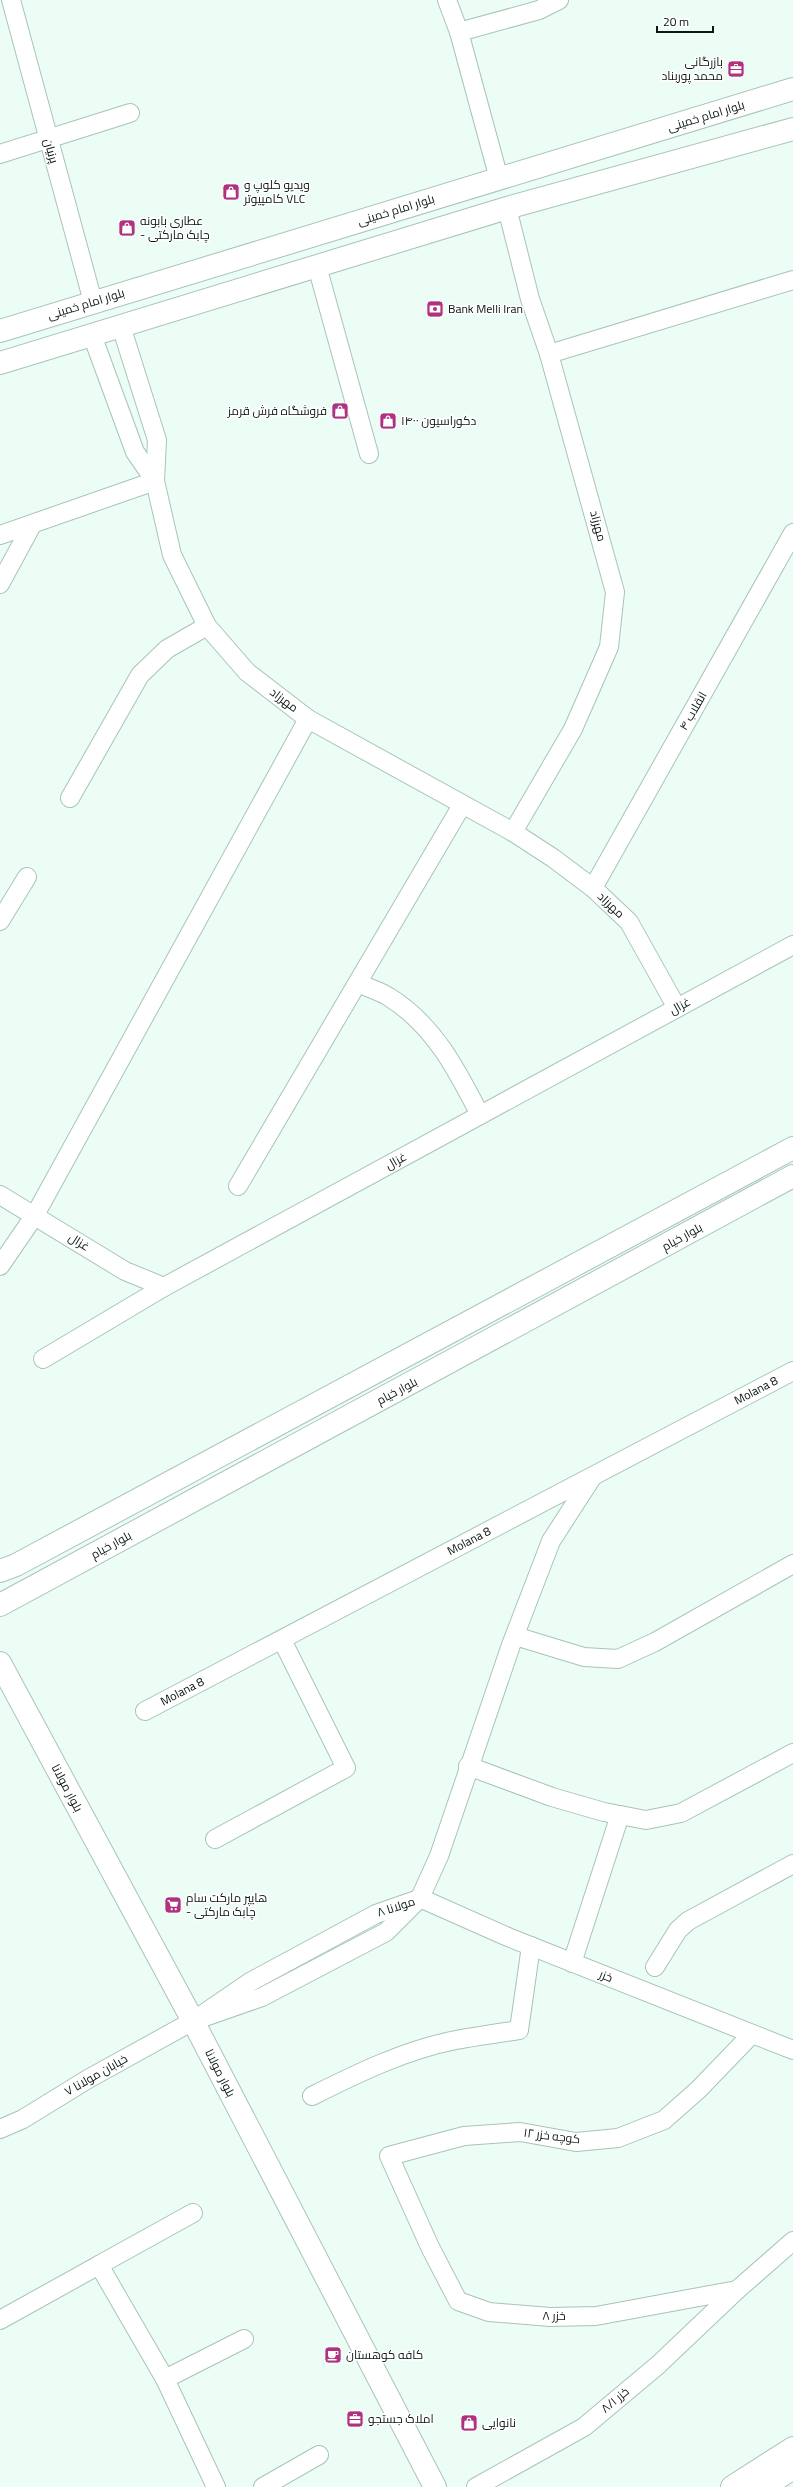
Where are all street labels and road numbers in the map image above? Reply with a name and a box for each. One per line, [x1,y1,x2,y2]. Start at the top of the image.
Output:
street label: بلوار امام خمینی [664,93,747,138]
street label: پرنیان [37,136,66,167]
street label: بلوار امام خمینی [354,187,437,232]
street label: بلوار امام خمینی [44,281,127,326]
street label: مهرزاد [583,508,614,544]
street label: مهرزاد [265,681,304,718]
street label: انقلاب ۴ [672,687,713,735]
street label: مهرزاد [592,886,631,924]
street label: غزال [665,990,695,1021]
street label: غزال [381,1145,411,1176]
street label: بلوار خیام [657,1216,707,1257]
street label: غزال [64,1226,95,1257]
street label: Molana 8 [730,1369,782,1411]
street label: بلوار خیام [372,1370,422,1411]
street label: Molana 8 [443,1519,495,1562]
street label: بلوار خیام [86,1524,136,1565]
street label: Molana 8 [156,1670,208,1712]
street label: بلوار مولانا [45,1759,90,1816]
street label: مولانا ۸ [374,1890,418,1924]
street label: خزر [595,1962,617,1989]
street label: بلوار مولانا [198,2044,242,2101]
street label: خیابان مولانا ۷ [60,2047,132,2102]
street label: کوچه خزر ۱۲ [522,2121,582,2150]
street label: خزر ۸ [542,2304,566,2327]
street label: خزر ۸/۱ [595,2380,634,2419]

